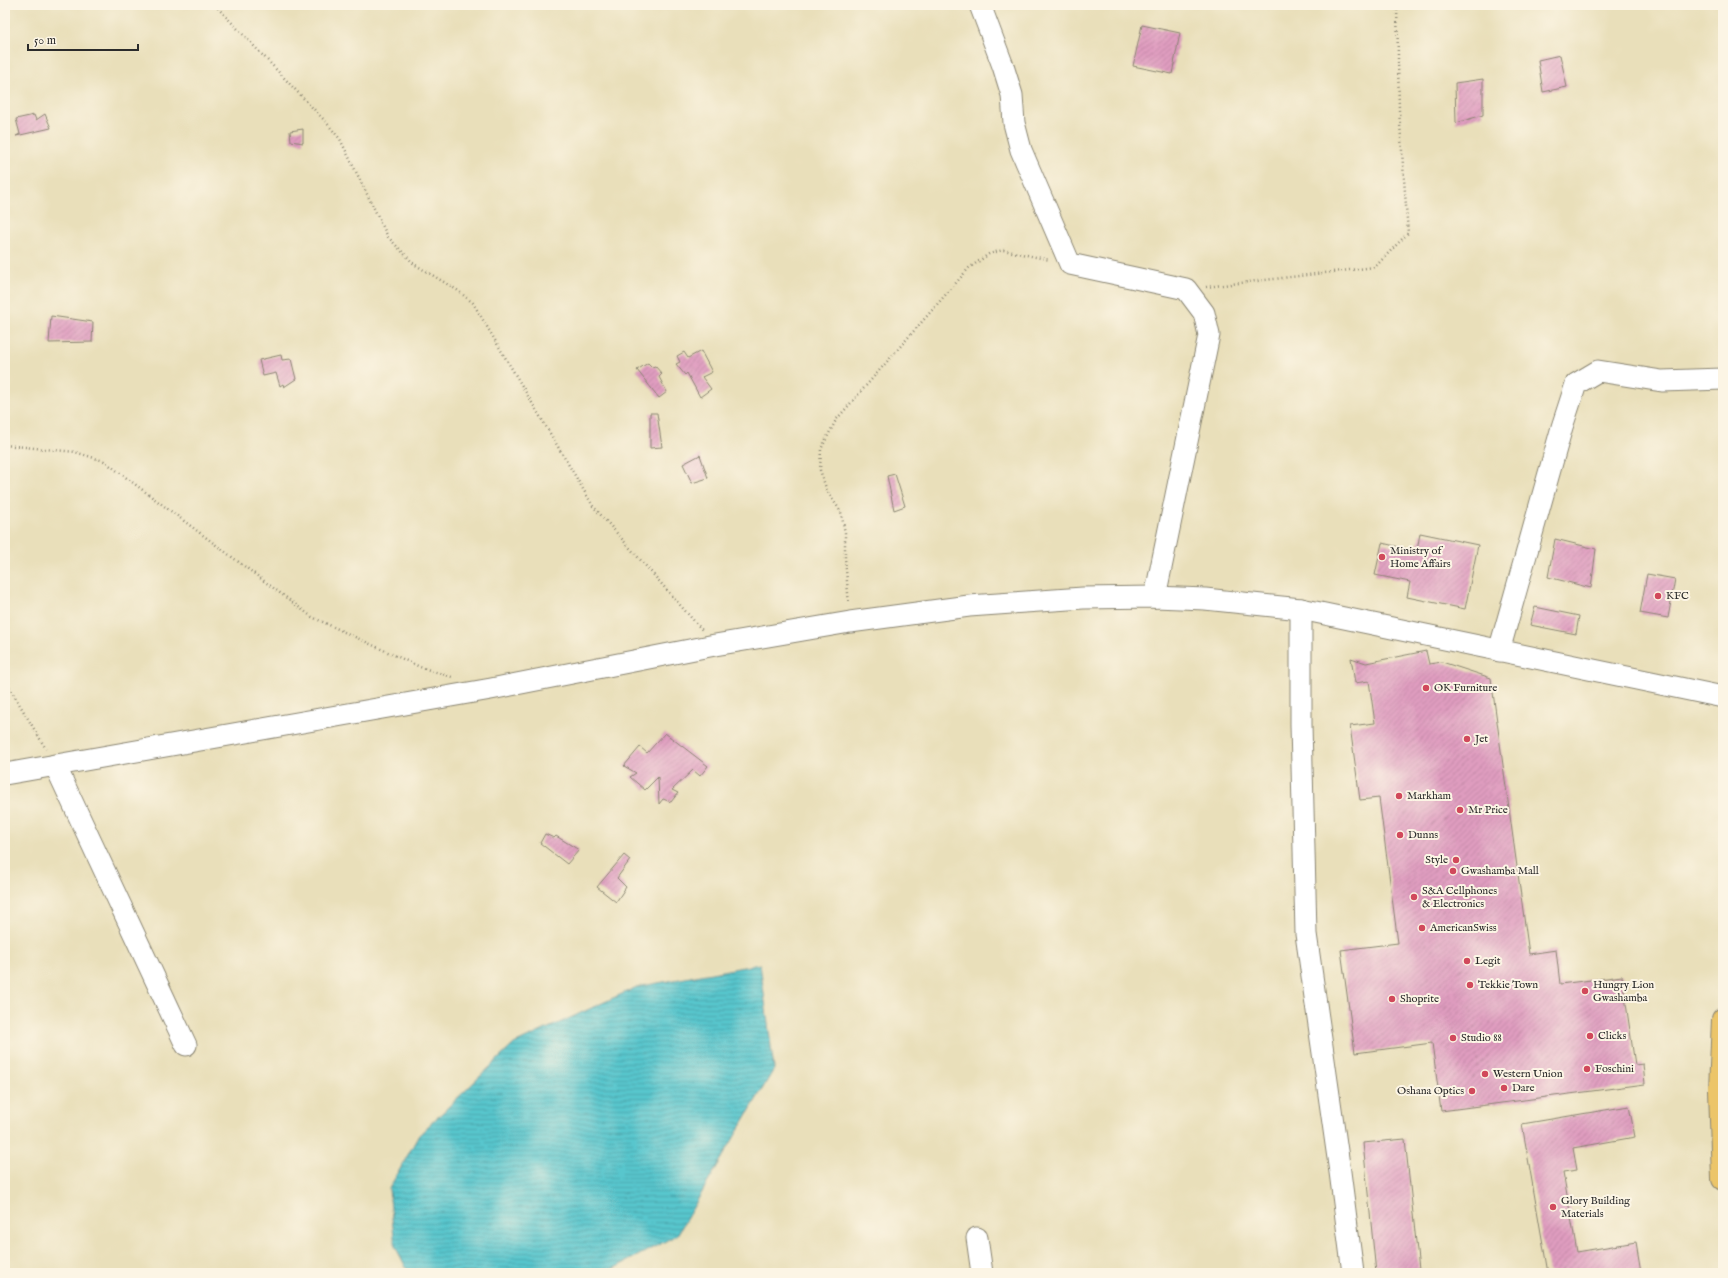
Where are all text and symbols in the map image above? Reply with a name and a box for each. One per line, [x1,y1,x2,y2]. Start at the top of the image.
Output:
scale bar [28,26,138,52]
text: 50 m [34,33,56,48]
place label: Ministry of Home Affairs [1390,544,1451,571]
marker: Ministry of Home Affairs [1377,552,1387,562]
place label: KFC [1666,589,1689,603]
marker: KFC [1653,591,1663,601]
place label: OK Furniture [1434,681,1497,695]
marker: OK Furniture [1421,683,1431,693]
place label: Jet [1473,732,1488,746]
marker: Jet [1462,734,1472,744]
place label: Markham [1407,789,1452,803]
marker: Markham [1394,791,1404,801]
place label: Mr Price [1468,803,1508,817]
marker: Mr Price [1455,805,1465,815]
place label: Dunns [1408,828,1438,842]
marker: Dunns [1395,830,1405,840]
place label: Style [1425,853,1448,867]
marker: Style [1451,855,1461,865]
place label: Gwashamba Mall [1461,864,1539,878]
marker: Gwashamba Mall [1448,866,1458,876]
place label: S&A Cellphones & Electronics [1422,884,1497,911]
marker: S&A Cellphones & Electronics [1409,892,1419,902]
place label: AmericanSwiss [1429,921,1497,935]
marker: AmericanSwiss [1417,923,1427,933]
place label: Legit [1475,954,1501,968]
marker: Legit [1462,956,1472,966]
place label: Tekkie Town [1478,978,1538,992]
place label: Hungry Lion Gwashamba [1593,978,1654,1005]
marker: Tekkie Town [1465,980,1475,990]
marker: Hungry Lion Gwashamba [1580,986,1590,996]
place label: Shoprite [1400,992,1439,1006]
marker: Shoprite [1387,994,1397,1004]
place label: Clicks [1598,1029,1626,1043]
place label: Studio 88 [1461,1031,1502,1045]
marker: Clicks [1585,1031,1595,1041]
marker: Studio 88 [1448,1033,1458,1043]
place label: Foschini [1595,1062,1634,1076]
marker: Foschini [1582,1064,1592,1074]
place label: Western Union [1493,1067,1563,1081]
marker: Western Union [1480,1069,1490,1079]
place label: Dare [1512,1081,1535,1095]
marker: Dare [1499,1083,1509,1093]
place label: Oshana Optics [1397,1084,1464,1098]
marker: Oshana Optics [1467,1086,1477,1096]
place label: Glory Building Materials [1561,1194,1631,1221]
marker: Glory Building Materials [1548,1202,1558,1212]

